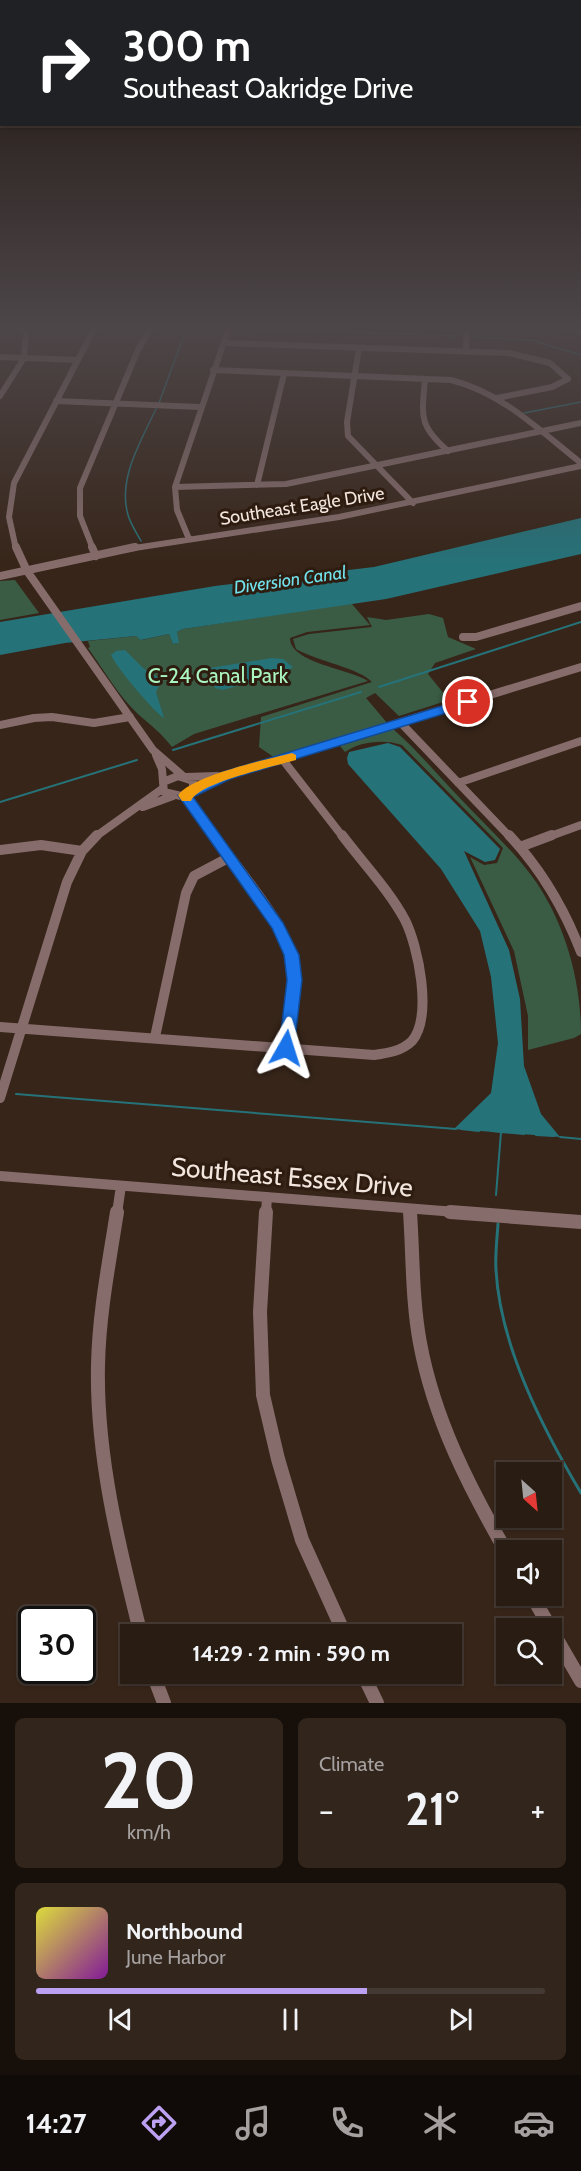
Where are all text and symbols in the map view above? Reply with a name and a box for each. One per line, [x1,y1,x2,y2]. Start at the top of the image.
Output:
text: 300 m [123,20,251,72]
icon: right [24,24,102,102]
text: Southeast Oakridge Drive [123,72,413,105]
street label: Southeast Eagle Drive [218,482,386,530]
water label: Diversion Canal [232,561,348,599]
park label: C-24 Canal Park [148,663,289,688]
pin [442,676,493,727]
icon: arrive [451,685,484,718]
position arrow [254,1016,318,1080]
street label: Southeast Essex Drive [170,1150,414,1204]
north arrow [496,1462,562,1528]
map controls [496,1462,562,1684]
button: sound [496,1540,562,1606]
speed limit sign: 30 [18,1606,96,1684]
button: search [496,1618,562,1684]
text: 14:29 · 2 min · 590 m [192,1640,390,1667]
text: 20 [101,1733,197,1828]
text: Climate [319,1752,384,1776]
text: 21° [405,1782,459,1836]
text: − [319,1790,334,1830]
text: + [530,1790,545,1830]
text: km/h [127,1820,171,1844]
text: Northbound [126,1918,243,1945]
text: June Harbor [126,1945,226,1969]
icon: previous [104,2003,137,2036]
icon: pause [274,2003,307,2036]
icon: next [444,2003,477,2036]
icon: directions [138,2102,180,2144]
icon: music [232,2102,274,2144]
icon: phone [326,2102,368,2144]
icon: climate [419,2102,461,2144]
icon: car [513,2102,555,2144]
text: 14:27 [26,2107,87,2140]

